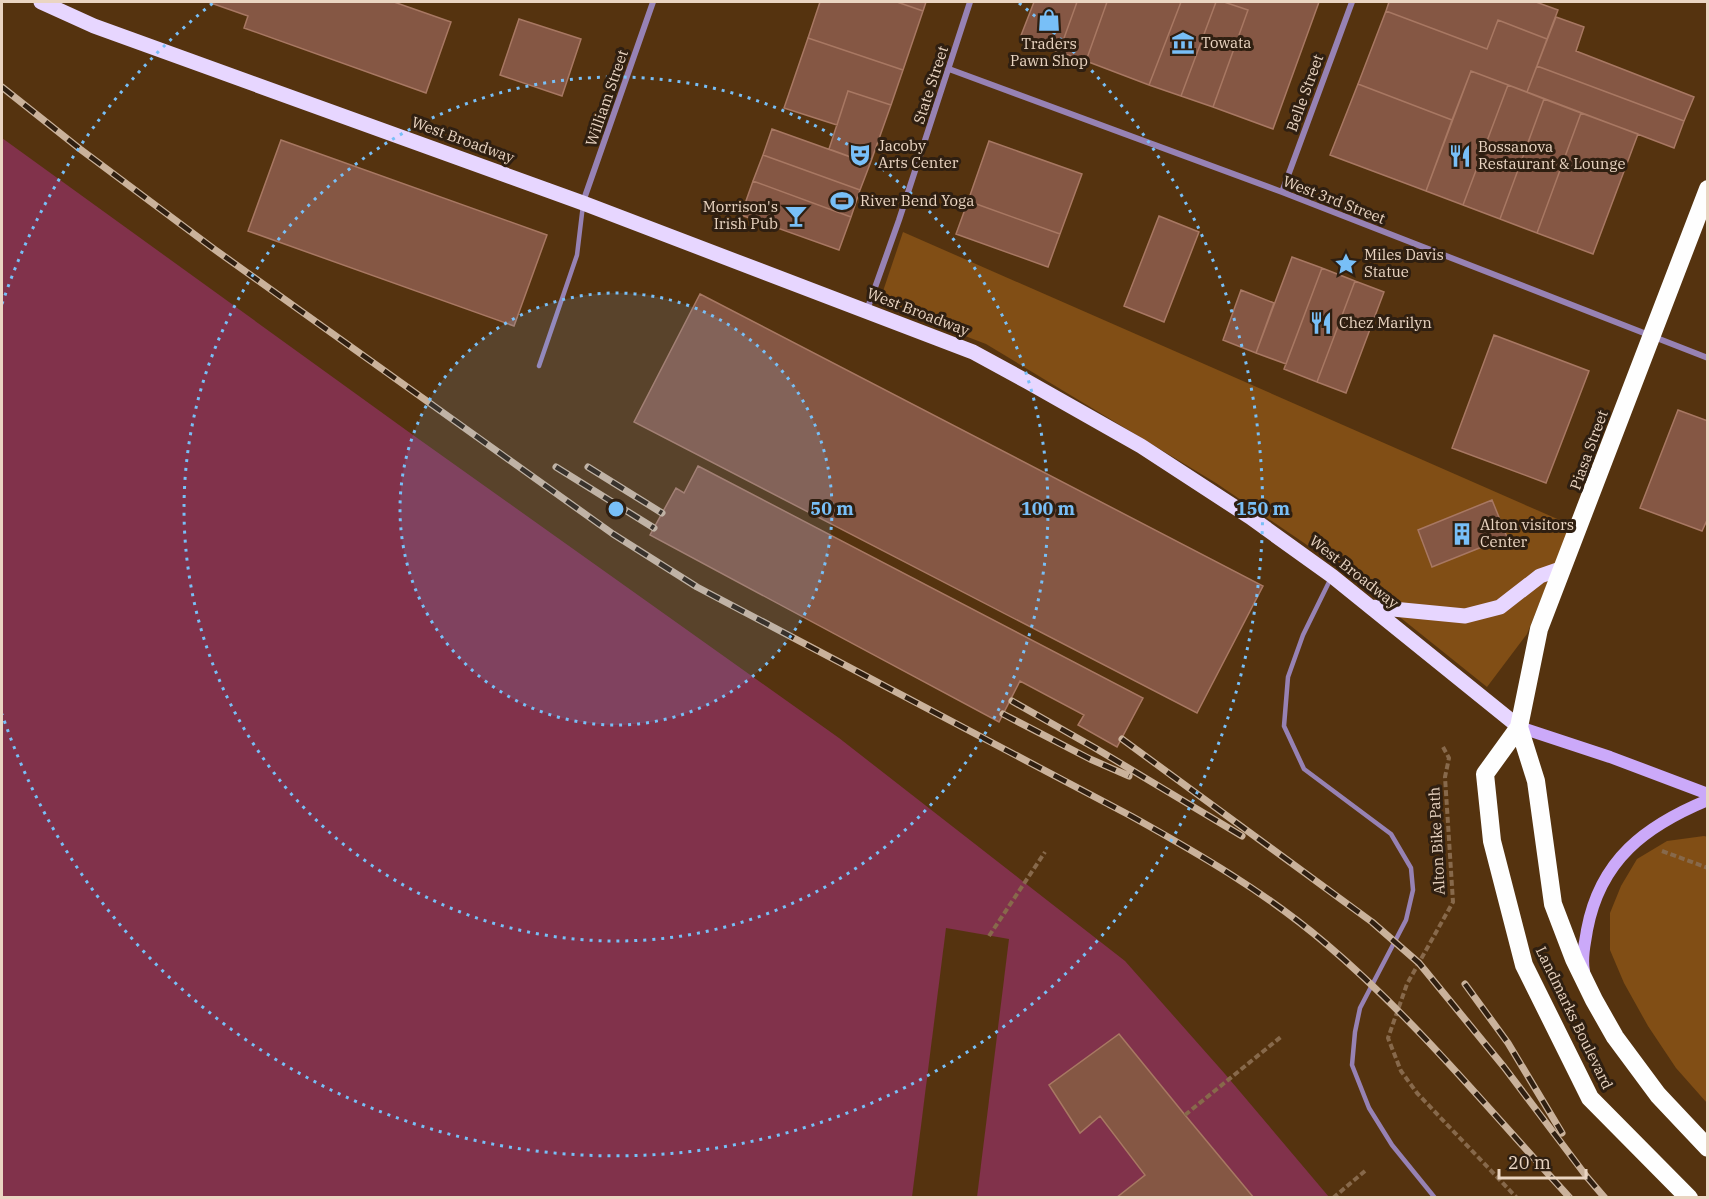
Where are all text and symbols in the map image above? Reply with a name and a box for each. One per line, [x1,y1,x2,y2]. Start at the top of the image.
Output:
shop icon: Traders Pawn Shop [1036,7,1062,33]
museum icon: Towata [1170,30,1196,56]
place label: Towata [1201,33,1252,52]
place label: Traders Pawn Shop [1010,34,1088,70]
street label: State Street [909,43,952,126]
street label: William Street [581,47,632,149]
street label: Belle Street [1282,52,1327,134]
street label: West Broadway [409,112,517,167]
place label: Jacoby Arts Center [878,136,959,172]
place label: Bossanova Restaurant & Lounge [1478,137,1625,173]
theatre icon: Jacoby Arts Center [847,142,873,168]
restaurant icon: Bossanova Restaurant & Lounge [1447,143,1473,169]
street label: West 3rd Street [1280,171,1388,228]
sports icon: River Bend Yoga [829,188,855,214]
place label: River Bend Yoga [860,191,974,210]
place label: Morrison's Irish Pub [703,197,778,233]
bar icon: Morrison's Irish Pub [783,203,809,229]
place label: Miles Davis Statue [1364,245,1444,281]
place icon: Miles Davis Statue [1333,251,1359,277]
street label: West Broadway [864,283,972,340]
restaurant icon: Chez Marilyn [1308,310,1334,336]
place label: Chez Marilyn [1339,313,1432,332]
street label: Piasa Street [1565,407,1612,492]
text: 50 m [810,497,854,520]
text: 100 m [1021,497,1076,520]
text: 150 m [1236,497,1291,520]
centre of rings [606,499,626,519]
place label: Alton visitors Center [1480,515,1574,551]
building icon: Alton visitors Center [1449,521,1475,547]
street label: West Broadway [1306,531,1403,612]
street label: Alton Bike Path [1424,787,1449,896]
street label: Landmarks Boulevard [1532,943,1617,1092]
scale bar [1499,1142,1586,1180]
text: 20 m [1508,1151,1551,1174]

